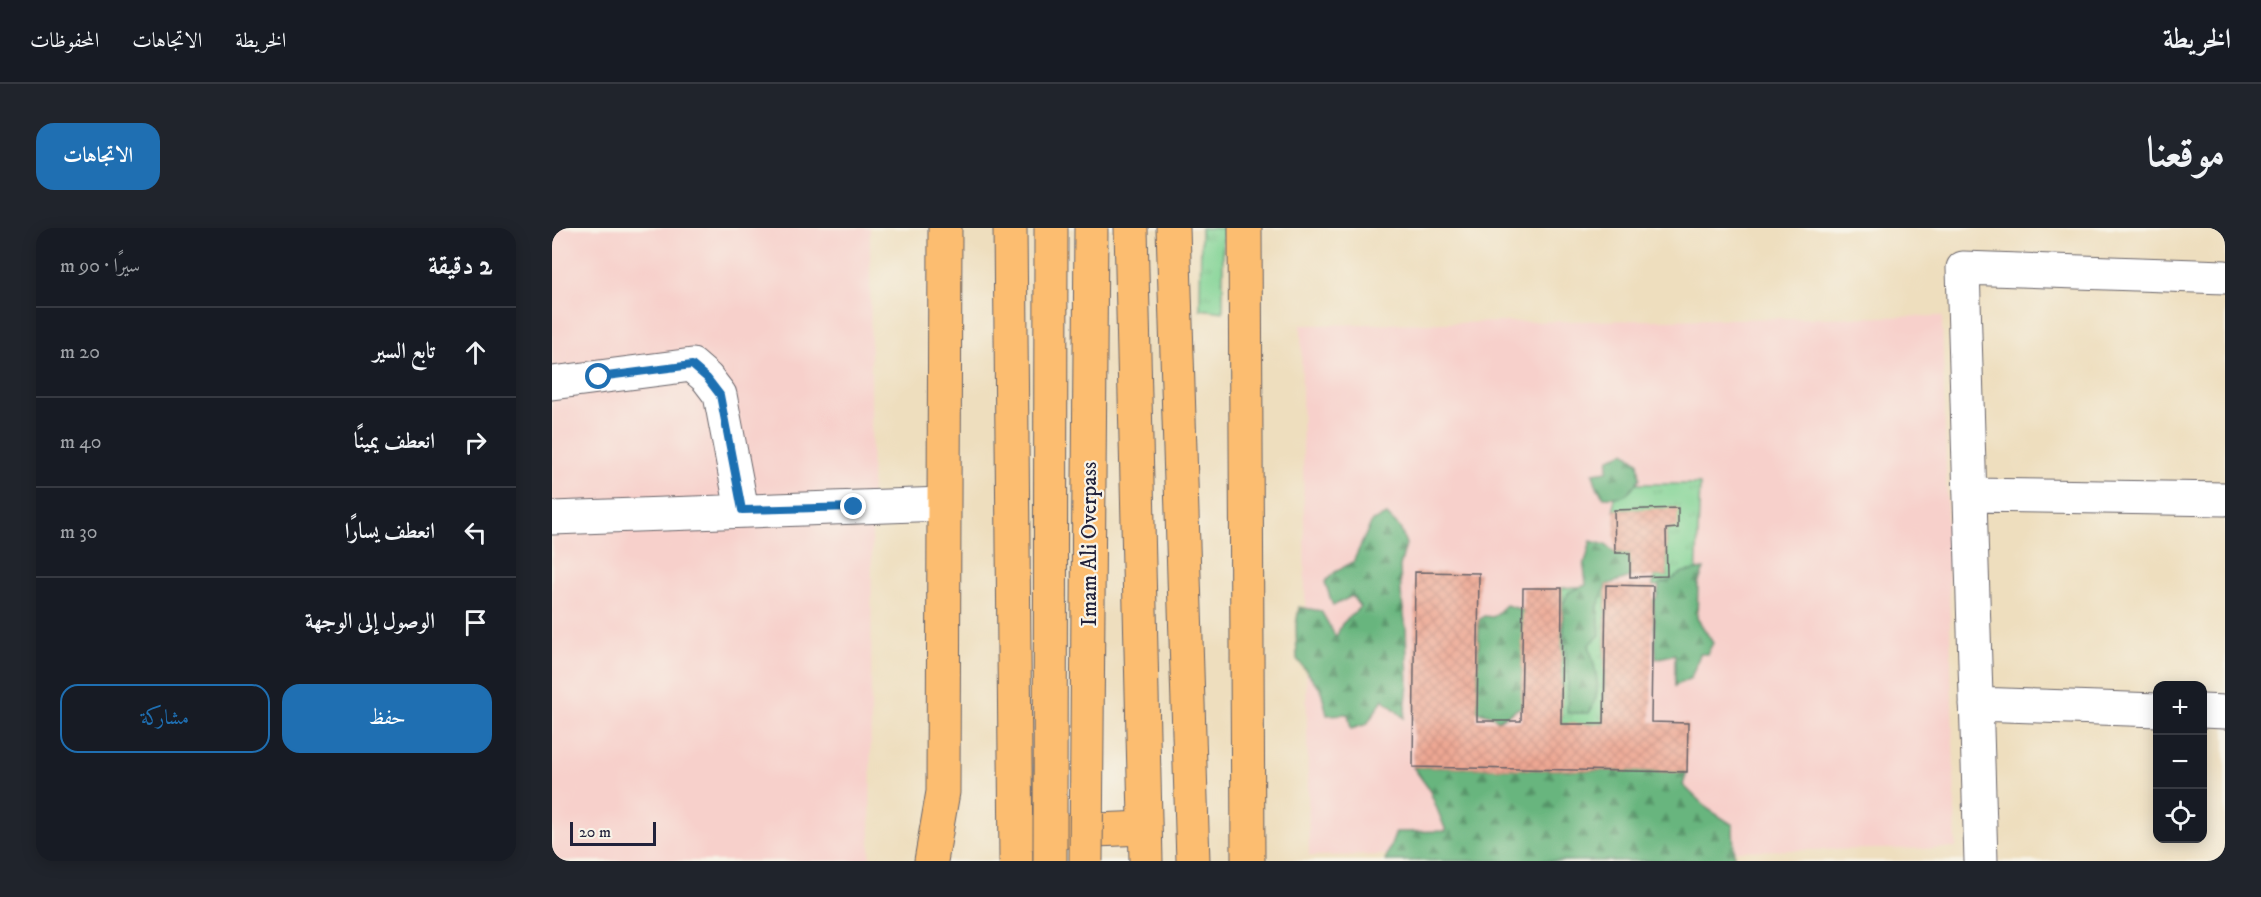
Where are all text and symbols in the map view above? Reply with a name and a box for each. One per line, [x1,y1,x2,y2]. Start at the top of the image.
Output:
text: الخريطة [2163,22,2231,57]
text: المحفوظات [30,28,99,54]
text: الاتجاهات [132,28,202,54]
text: الخريطة [235,28,286,54]
button: الاتجاهات [36,123,160,190]
text: موقعنا [2147,128,2225,180]
text: 2 دقيقة [428,250,492,283]
text: سيرًا · 90 m [60,254,140,279]
icon: ahead [459,336,492,369]
text: تابع السير [373,338,435,365]
text: 20 m [60,340,100,365]
route start [585,363,611,389]
icon: right [459,426,492,459]
text: انعطف يمينًا [354,428,435,455]
text: 40 m [60,430,102,455]
street label: Imam Ali Overpass [1076,462,1103,626]
route end [840,493,866,519]
icon: left [459,516,492,549]
text: انعطف يسارًا [345,518,435,545]
text: 30 m [60,520,98,545]
icon: arrive [459,606,492,639]
text: الوصول إلى الوجهة [305,608,435,635]
map controls [2153,681,2207,843]
button: + [2153,681,2207,735]
button: مشاركة [60,684,270,753]
button: حفظ [282,684,492,753]
button: − [2153,735,2207,789]
button: locate [2153,789,2207,843]
scale bar [570,819,656,846]
text: 20 m [579,822,611,842]

